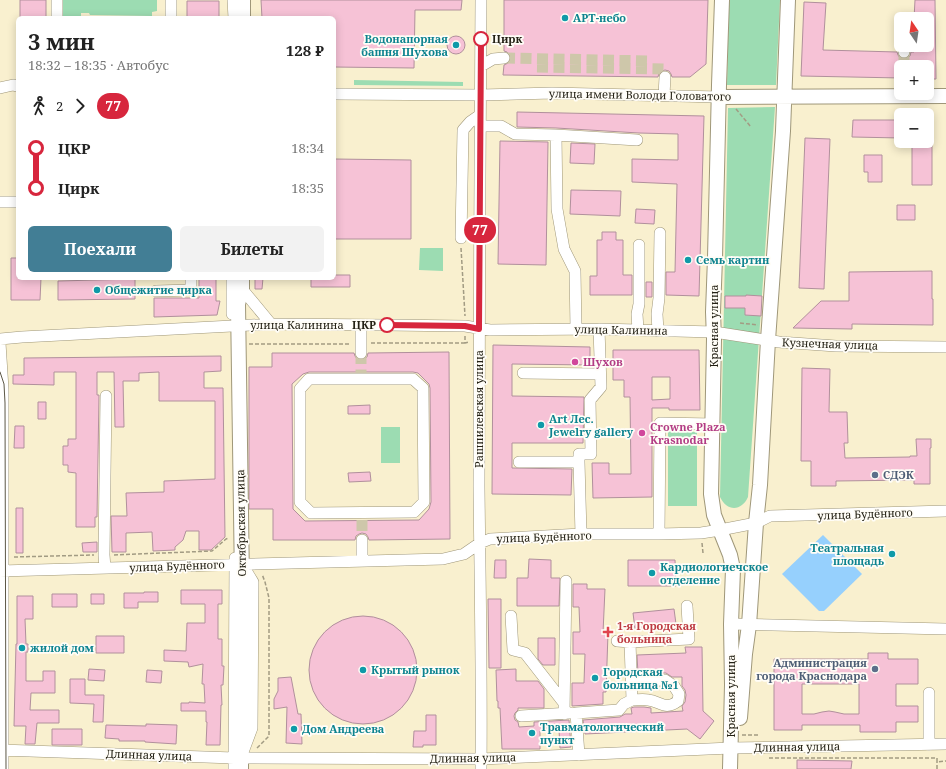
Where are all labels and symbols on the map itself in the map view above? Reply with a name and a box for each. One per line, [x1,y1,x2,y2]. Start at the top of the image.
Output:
place label: АРТ-небо [573,10,626,25]
north arrow [894,12,934,52]
marker: АРТ-небо [560,13,570,23]
place label: Водонапорная башня Шухова [361,31,448,59]
marker: Цирк [473,31,489,47]
place label: Цирк [492,31,522,46]
marker: Водонапорная башня Шухова [451,40,461,50]
street label: улица имени Володи Головатого [549,85,731,104]
line badge: 77 [462,217,498,243]
place label: Семь картин [696,252,770,267]
marker: Семь картин [683,255,693,265]
place label: Общежитие цирка [105,282,212,297]
street label: Красная улица [706,284,721,368]
marker: Общежитие цирка [92,285,102,295]
street label: улица Калинина [250,317,344,332]
place label: ЦКР [352,317,376,332]
marker: ЦКР [379,317,395,333]
street label: улица Калинина [574,321,668,338]
street label: Кузнечная улица [782,334,878,353]
street label: Рашпилевская улица [471,350,486,468]
place label: Шухов [583,354,623,369]
marker: Шухов [570,357,580,367]
place label: Art Лес. Jewelry gallery [548,411,634,439]
place label: Crowne Plaza Krasnodar [650,419,726,447]
marker: Art Лес. Jewelry gallery [536,420,546,430]
marker: Crowne Plaza Krasnodar [637,428,647,438]
place label: СДЭК [883,467,915,482]
street label: Октябрьская улица [232,469,249,577]
marker: СДЭК [870,470,880,480]
street label: улица Будённого [817,504,913,523]
street label: улица Будённого [496,527,592,546]
place label: Театральная площадь [810,540,885,568]
marker: Театральная площадь [887,549,897,559]
street label: улица Будённого [129,556,225,575]
place label: Кардиологиечское отделение [660,559,768,587]
marker: Кардиологиечское отделение [647,568,657,578]
place label: 1-я Городская больница [617,618,696,646]
marker: 1-я Городская больница [602,626,614,638]
place label: жилой дом [30,640,95,655]
marker: жилой дом [17,643,27,653]
street label: Красная улица [723,654,738,738]
place label: Администрация города Краснодара [756,655,867,683]
place label: Крытый рынок [371,662,460,677]
place label: Городская больница №1 [603,664,679,692]
marker: Администрация города Краснодара [870,664,880,674]
marker: Крытый рынок [358,665,368,675]
marker: Городская больница №1 [590,673,600,683]
place label: Травматологический пункт [540,719,664,747]
place label: Дом Андреева [302,721,385,736]
marker: Дом Андреева [289,724,299,734]
marker: Травматологический пункт [527,728,537,738]
street label: Длинная улица [754,738,840,755]
street label: Длинная улица [106,745,192,764]
street label: Длинная улица [430,749,516,766]

